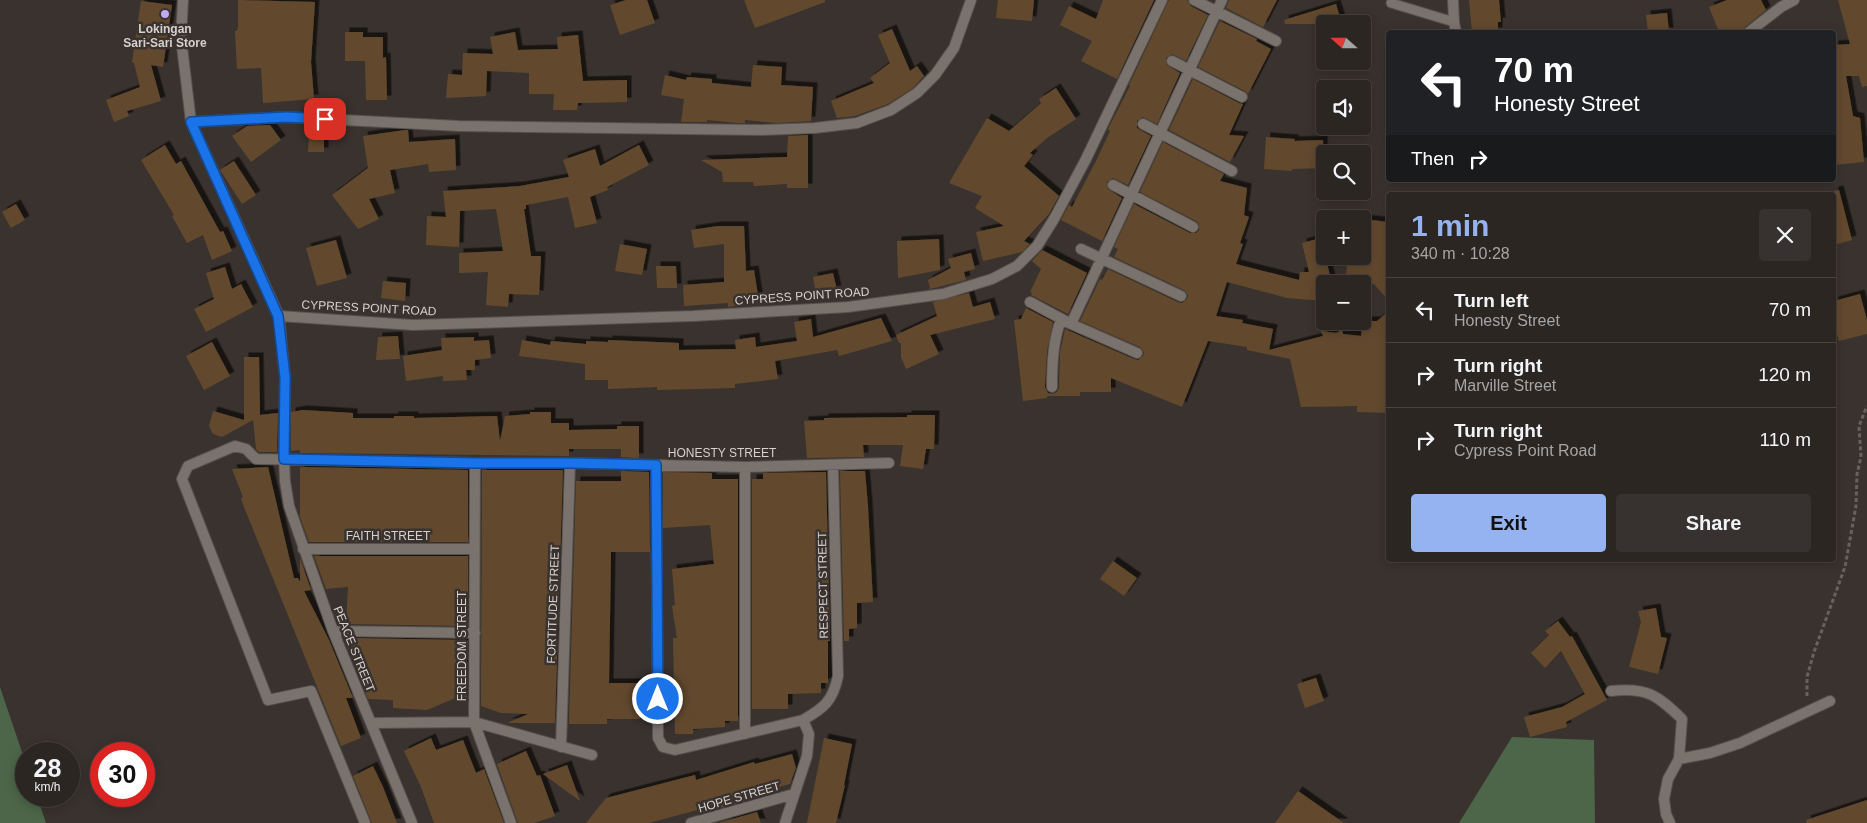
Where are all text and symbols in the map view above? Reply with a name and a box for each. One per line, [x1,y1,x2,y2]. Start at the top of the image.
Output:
marker: Lokingan Sari-Sari Store [159,8,171,20]
north arrow [1316,15,1371,70]
map controls [1316,15,1371,330]
place label: Lokingan Sari-Sari Store [123,22,207,50]
icon: left [1411,50,1476,115]
text: 70 m [1494,50,1574,89]
button: sound [1316,80,1371,135]
text: Honesty Street [1494,91,1640,116]
pin [304,98,346,140]
icon: arrive [311,105,339,133]
button: search [1316,145,1371,200]
icon: right [1464,145,1492,173]
text: Then [1411,148,1454,169]
text: 1 min [1411,209,1489,242]
button: close [1759,209,1811,261]
button: + [1316,210,1371,265]
text: 340 m · 10:28 [1411,245,1510,262]
button: − [1316,275,1371,330]
street label: CYPRESS POINT ROAD [734,284,870,308]
text: Turn left [1454,290,1529,311]
icon: left [1411,296,1439,324]
street label: CYPRESS POINT ROAD [301,297,437,319]
text: 70 m [1769,299,1811,320]
text: Honesty Street [1454,312,1560,329]
text: Turn right [1454,355,1542,376]
icon: right [1411,361,1439,389]
text: 120 m [1758,364,1811,385]
text: Marville Street [1454,377,1556,394]
text: Turn right [1454,420,1542,441]
icon: right [1411,426,1439,454]
text: 110 m [1760,429,1811,450]
text: Cypress Point Road [1454,442,1596,459]
street label: HONESTY STREET [668,446,777,460]
button: Exit [1411,494,1606,552]
button: Share [1616,494,1811,552]
street label: FAITH STREET [346,529,431,543]
street label: RESPECT STREET [815,531,831,639]
street label: FORTITUDE STREET [544,544,562,664]
street label: FREEDOM STREET [455,590,469,701]
street label: PEACE STREET [330,604,378,695]
position arrow [631,672,683,724]
speed limit sign: 30 [90,742,155,807]
text: 28 [34,754,61,782]
street label: HOPE STREET [696,778,782,815]
text: km/h [34,780,61,794]

